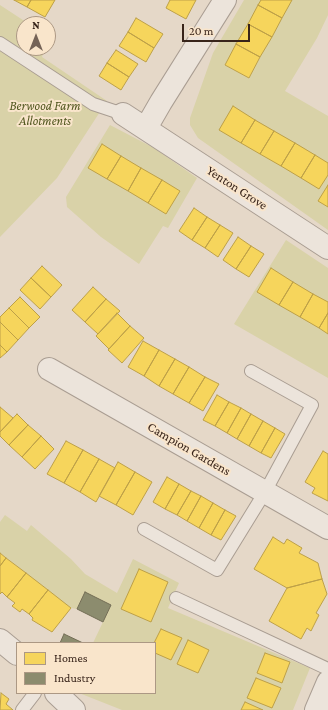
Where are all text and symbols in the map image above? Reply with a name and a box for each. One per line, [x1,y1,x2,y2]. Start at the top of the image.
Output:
north arrow [16,16,56,56]
scale bar [184,16,252,42]
text: N [32,19,40,31]
text: 20 m [189,24,213,38]
park label: Berwood Farm Allotments [9,98,81,129]
street label: Yenton Grove [204,163,270,213]
street label: Campion Gardens [145,419,233,479]
legend [16,642,156,694]
text: Homes [54,651,87,665]
text: Industry [54,671,95,685]

